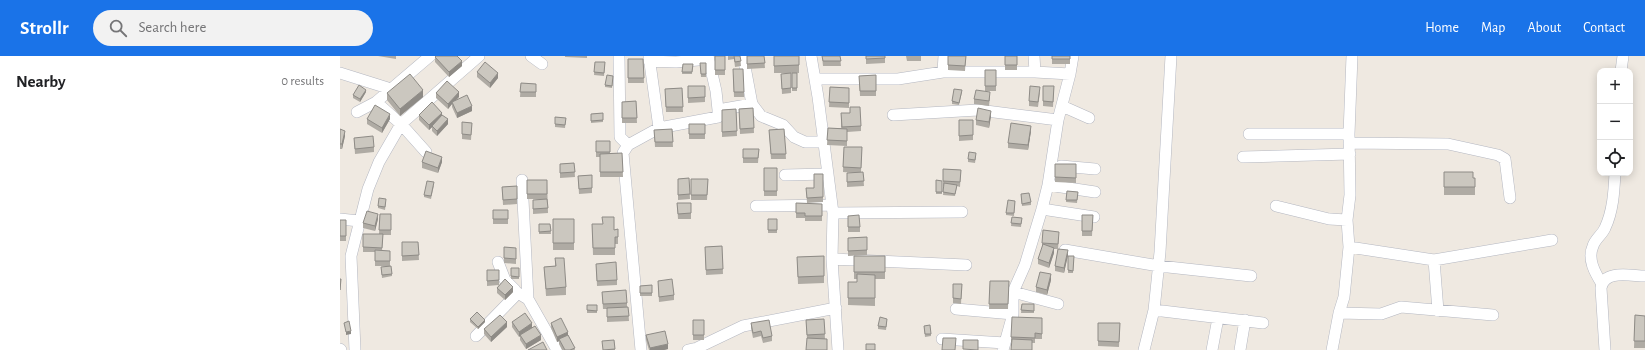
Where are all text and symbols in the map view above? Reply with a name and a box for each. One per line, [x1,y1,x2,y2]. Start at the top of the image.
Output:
search box [93,10,373,46]
icon: search [107,17,129,39]
text: Strollr [20,19,69,38]
text: Search here [139,20,206,35]
text: Home [1425,21,1459,35]
text: Map [1481,21,1505,35]
text: About [1527,21,1561,35]
text: Contact [1583,21,1625,35]
map controls [1597,68,1633,176]
button: + [1597,68,1633,104]
text: Nearby [16,73,66,90]
text: 0 results [281,75,324,88]
button: − [1597,104,1633,140]
button: locate [1597,140,1633,176]

